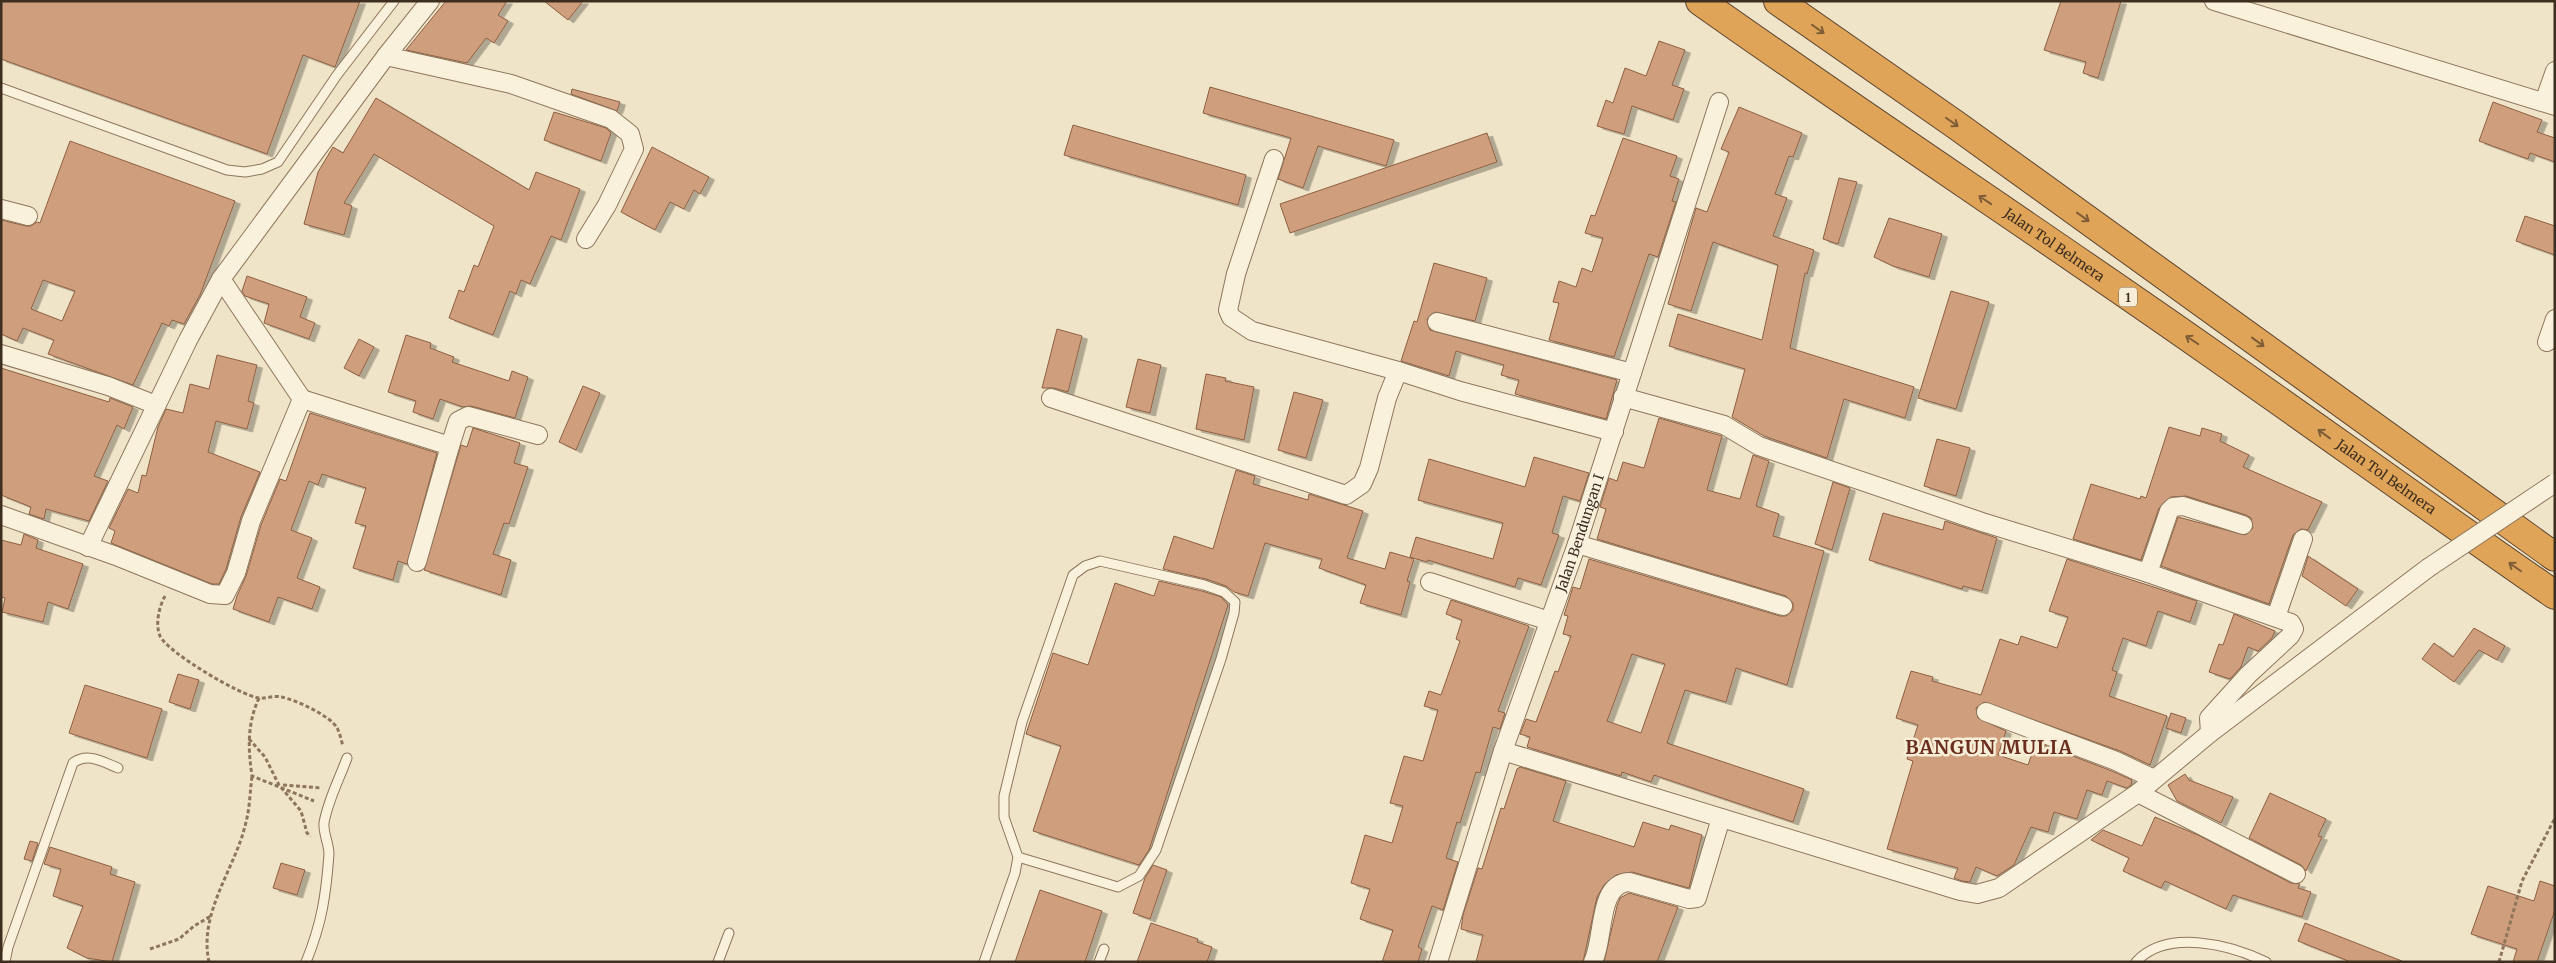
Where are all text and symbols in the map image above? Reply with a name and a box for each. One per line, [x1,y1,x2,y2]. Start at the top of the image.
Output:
one-way arrow [1811,24,1825,34]
one-way arrow [1944,117,1958,127]
one-way arrow [1978,194,1992,205]
street label: Jalan Tol Belmera [2000,203,2109,286]
one-way arrow [2076,212,2090,222]
road number: 1 [2119,288,2137,306]
one-way arrow [2185,335,2199,345]
one-way arrow [2251,337,2264,348]
one-way arrow [2317,429,2331,439]
street label: Jalan Tol Belmera [2332,435,2440,518]
street label: Jalan Bendungan I [1551,472,1608,595]
one-way arrow [2508,562,2522,572]
district label: BANGUN MULIA [1905,735,2073,759]

